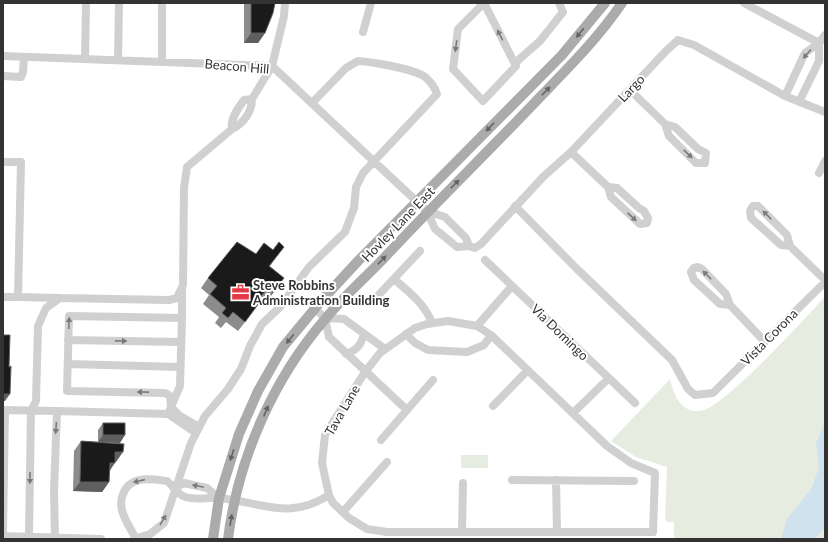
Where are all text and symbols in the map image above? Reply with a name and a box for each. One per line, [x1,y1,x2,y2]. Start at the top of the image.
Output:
one-way arrow [576,28,585,39]
one-way arrow [497,29,503,40]
one-way arrow [453,40,459,52]
one-way arrow [802,49,811,59]
street label: Beacon Hill [204,55,270,77]
street label: Largo [614,71,648,105]
one-way arrow [541,86,551,96]
one-way arrow [485,122,495,132]
one-way arrow [683,149,693,159]
one-way arrow [450,179,460,189]
street label: Hovley Lane East [358,183,438,265]
one-way arrow [762,210,772,220]
one-way arrow [627,212,637,222]
one-way arrow [377,255,387,265]
one-way arrow [702,270,712,280]
place label: Steve Robbins Administration Building [252,277,390,308]
office icon: Steve Robbins Administration Building [230,282,250,302]
street label: Via Domingo [528,301,592,363]
street label: Vista Corona [737,305,801,369]
one-way arrow [65,317,72,329]
one-way arrow [286,333,294,344]
one-way arrow [115,338,128,344]
street label: Tava Lane [321,382,363,438]
one-way arrow [136,389,149,395]
one-way arrow [263,405,269,417]
one-way arrow [53,422,60,434]
one-way arrow [229,449,235,461]
one-way arrow [27,472,33,485]
one-way arrow [132,478,144,484]
one-way arrow [192,482,204,488]
one-way arrow [160,514,167,526]
one-way arrow [228,514,234,526]

